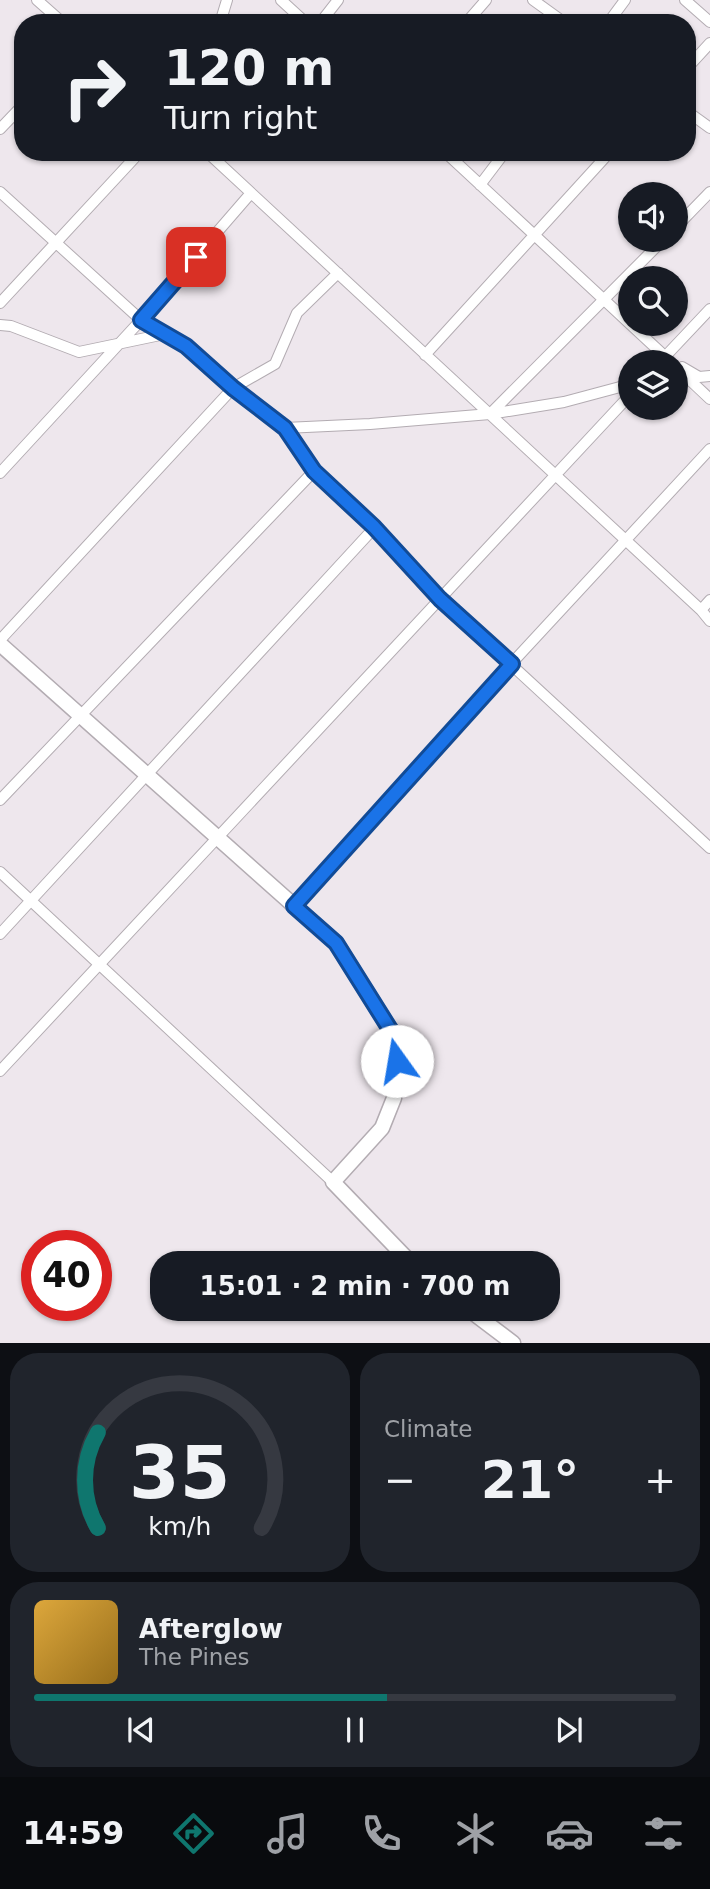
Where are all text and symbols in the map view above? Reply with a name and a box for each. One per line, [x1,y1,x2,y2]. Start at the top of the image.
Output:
text: 120 m [164,40,334,97]
icon: right [49,42,140,133]
text: Turn right [164,99,317,137]
map controls [618,182,688,420]
button: sound [618,182,688,252]
pin [166,227,226,287]
icon: arrive [177,238,215,276]
button: search [618,266,688,336]
button: layers [618,350,688,420]
position arrow [360,1024,434,1098]
speed limit sign: 40 [21,1230,112,1321]
text: 15:01 · 2 min · 700 m [200,1271,510,1301]
text: Climate [384,1416,473,1442]
text: 35 [129,1431,231,1516]
text: 21° [481,1450,579,1510]
text: − [384,1458,416,1502]
text: + [644,1458,676,1502]
text: km/h [148,1512,212,1541]
text: Afterglow [139,1614,283,1644]
text: The Pines [139,1644,250,1670]
icon: previous [122,1711,160,1749]
icon: pause [336,1711,374,1749]
icon: next [550,1711,588,1749]
icon: directions [169,1809,218,1858]
icon: music [263,1809,312,1858]
icon: phone [357,1809,406,1858]
icon: climate [451,1809,500,1858]
icon: car [545,1809,594,1858]
icon: filters [639,1809,688,1858]
text: 14:59 [22,1814,124,1852]

